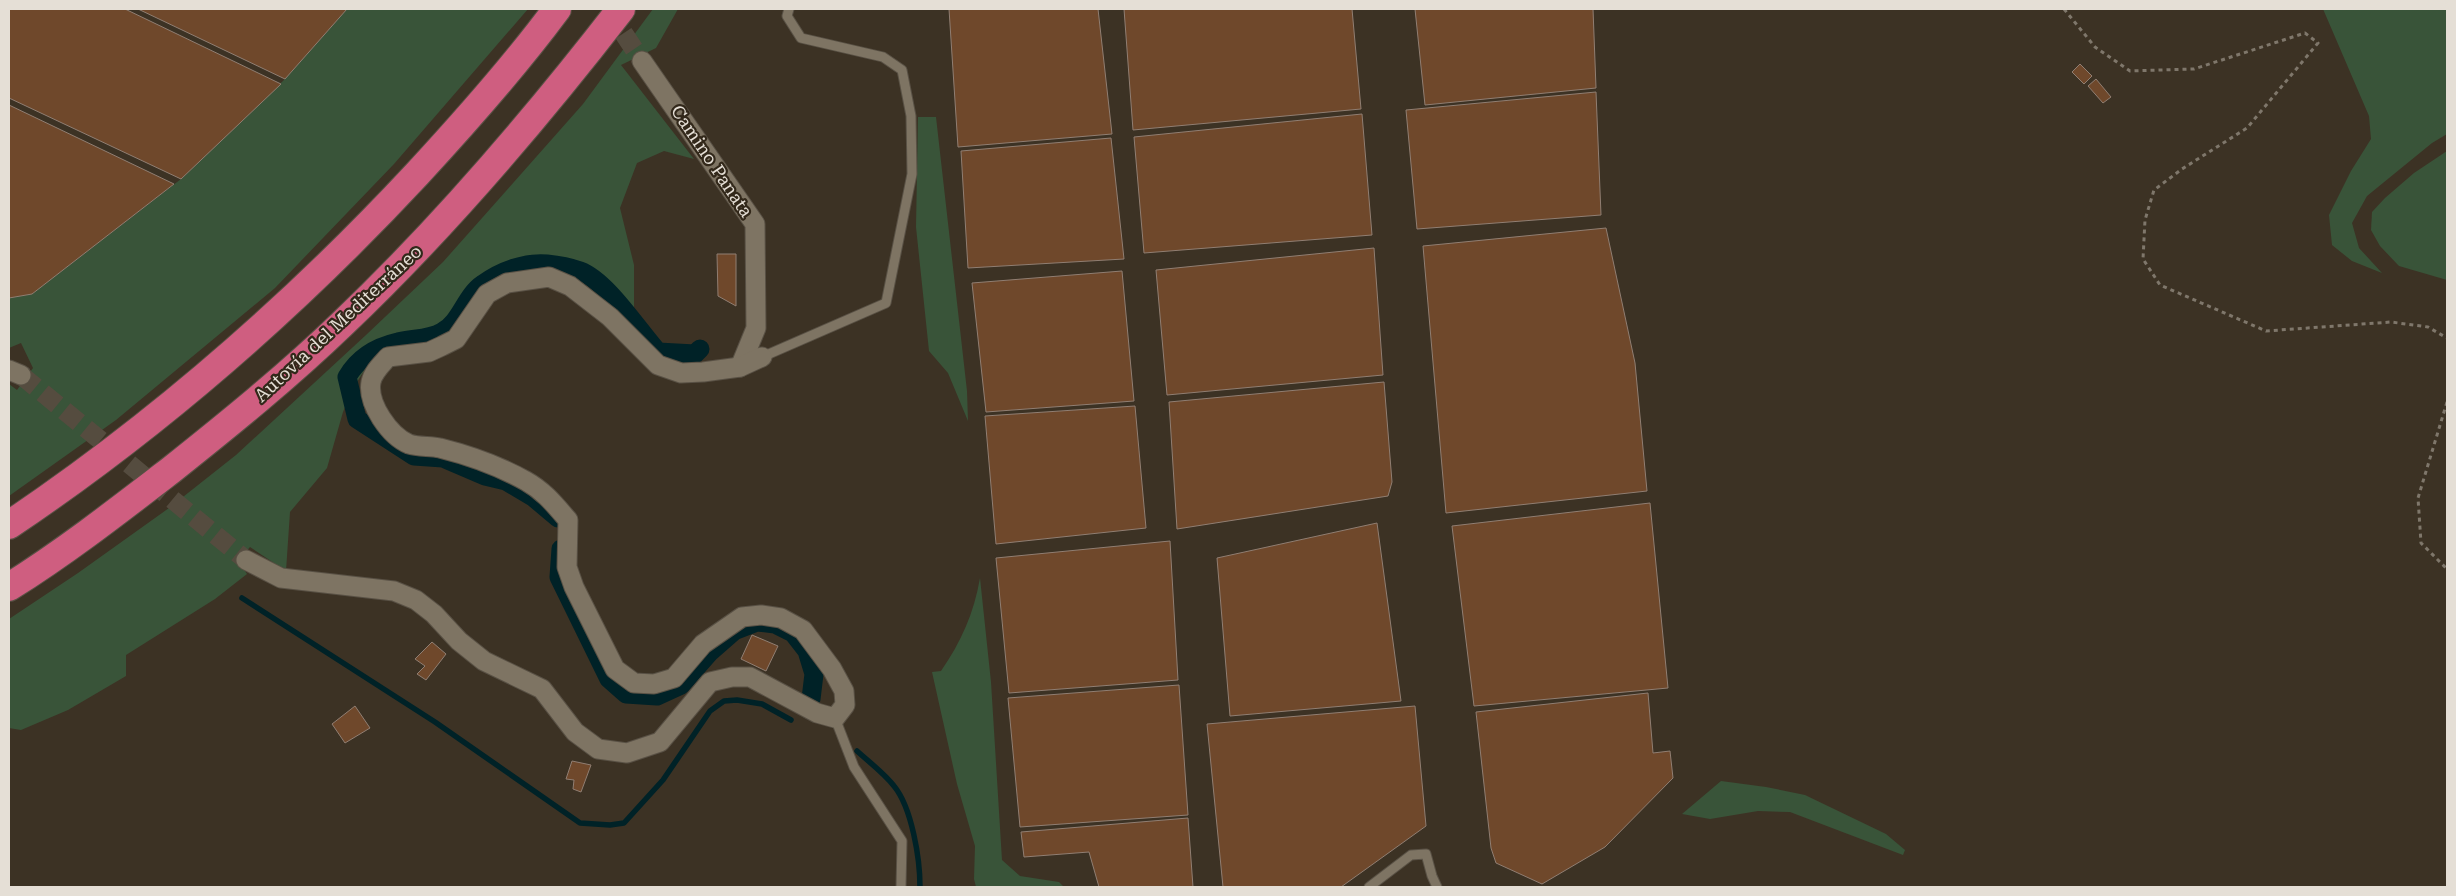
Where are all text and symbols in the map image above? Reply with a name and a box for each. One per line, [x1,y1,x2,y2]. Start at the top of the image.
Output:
street label: Camino Panata [667,101,757,221]
street label: Autovía del Mediterráneo [250,240,426,406]

